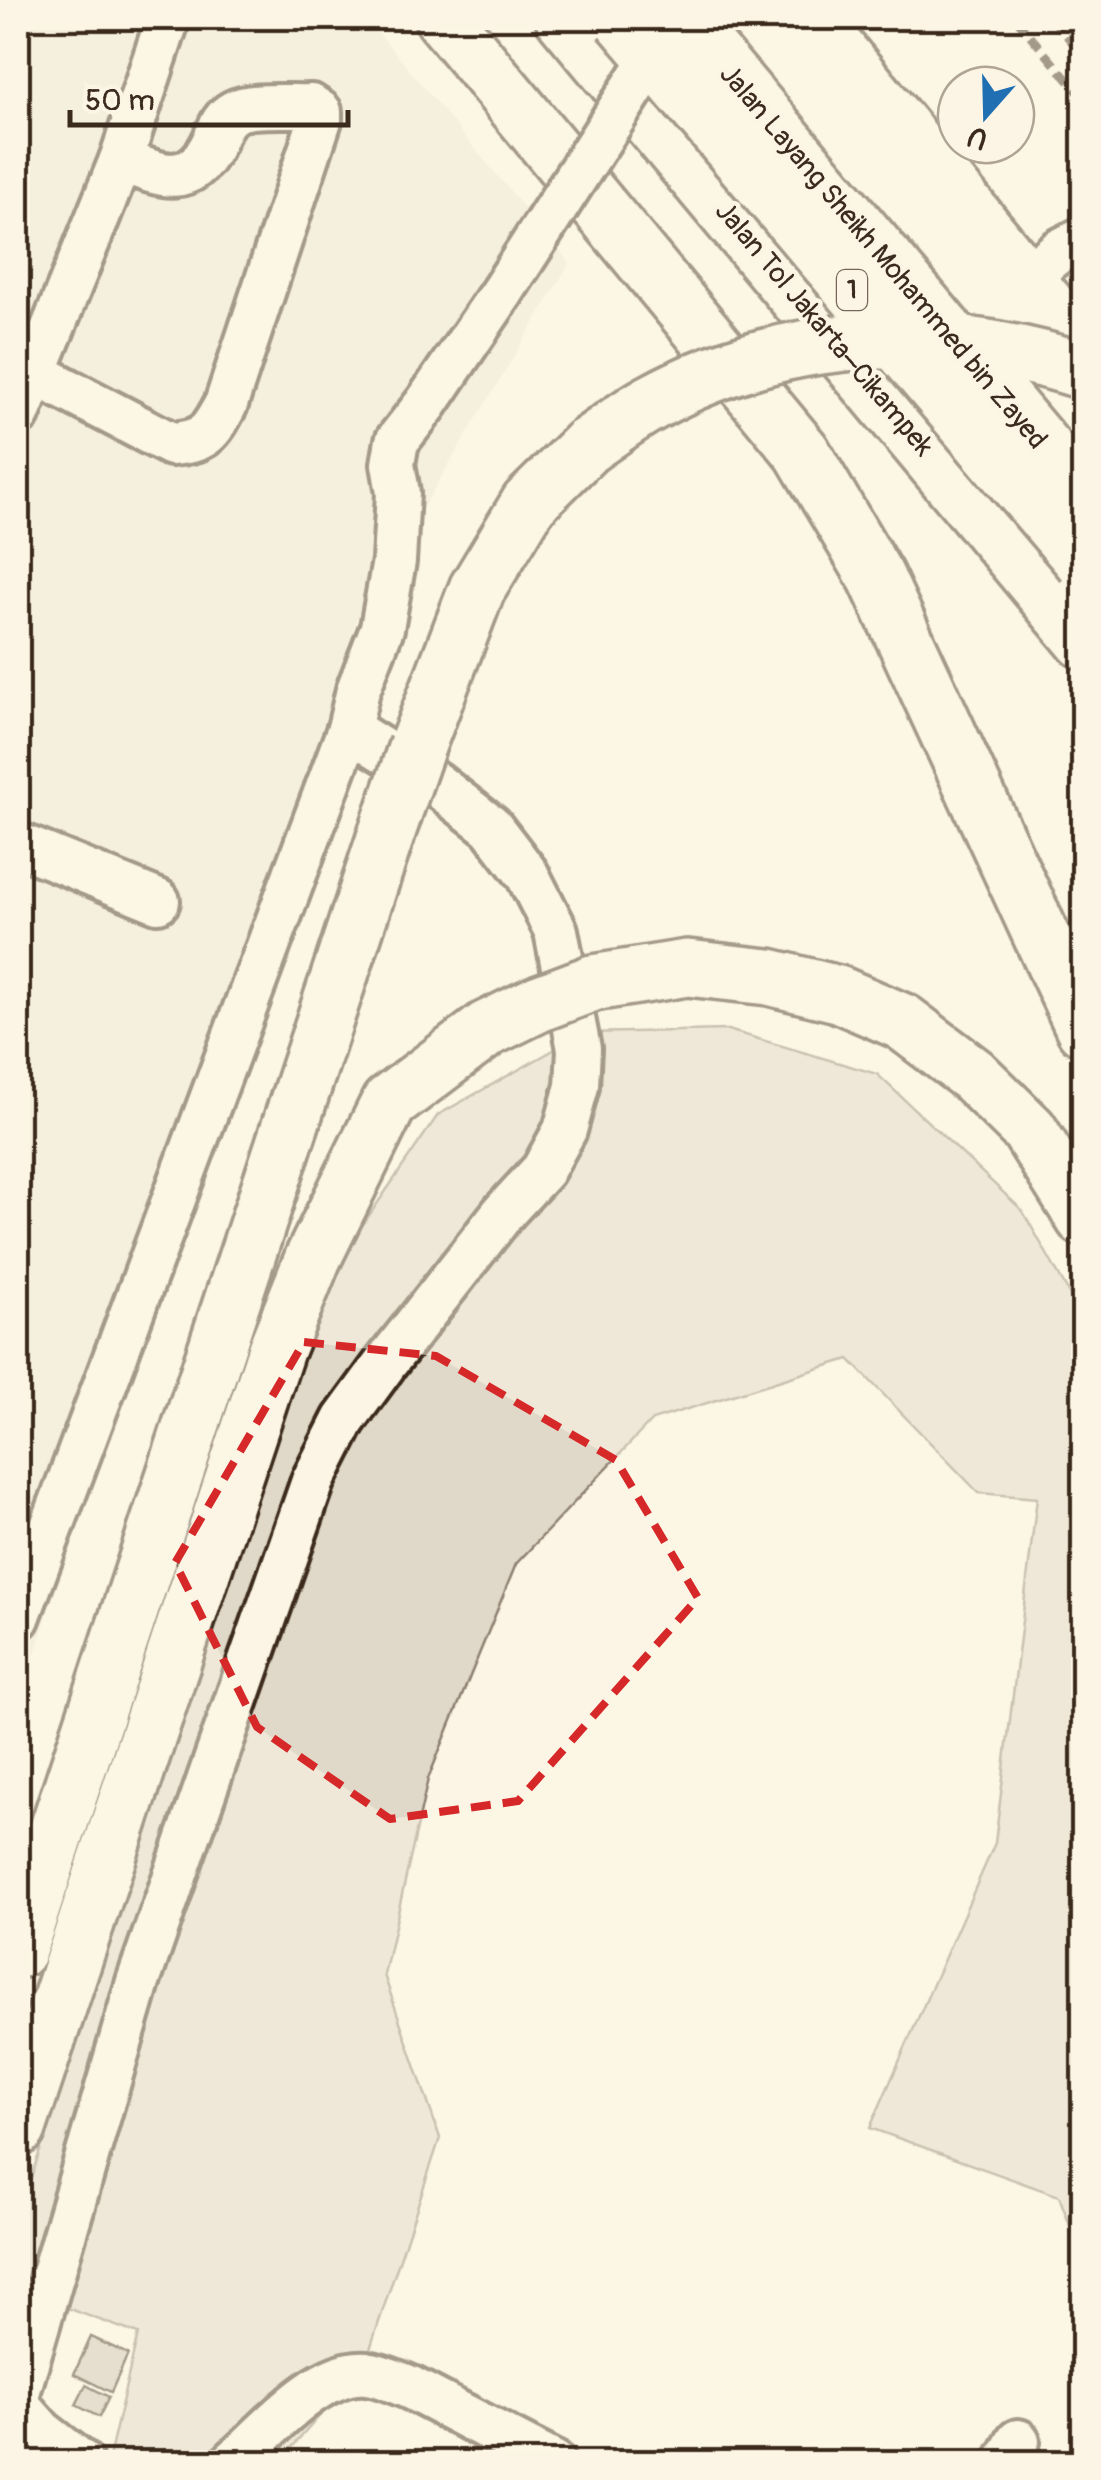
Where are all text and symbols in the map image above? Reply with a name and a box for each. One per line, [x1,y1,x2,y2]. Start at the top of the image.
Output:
street label: Jalan Layang Sheikh Mohammed bin Zayed [712,57,1054,457]
scale bar [70,65,348,127]
north arrow [936,65,1036,165]
text: 50 m [85,82,155,119]
text: U [963,117,993,157]
street label: Jalan Tol Jakarta–Cikampek [707,195,941,464]
road number: 1 [837,270,867,310]

